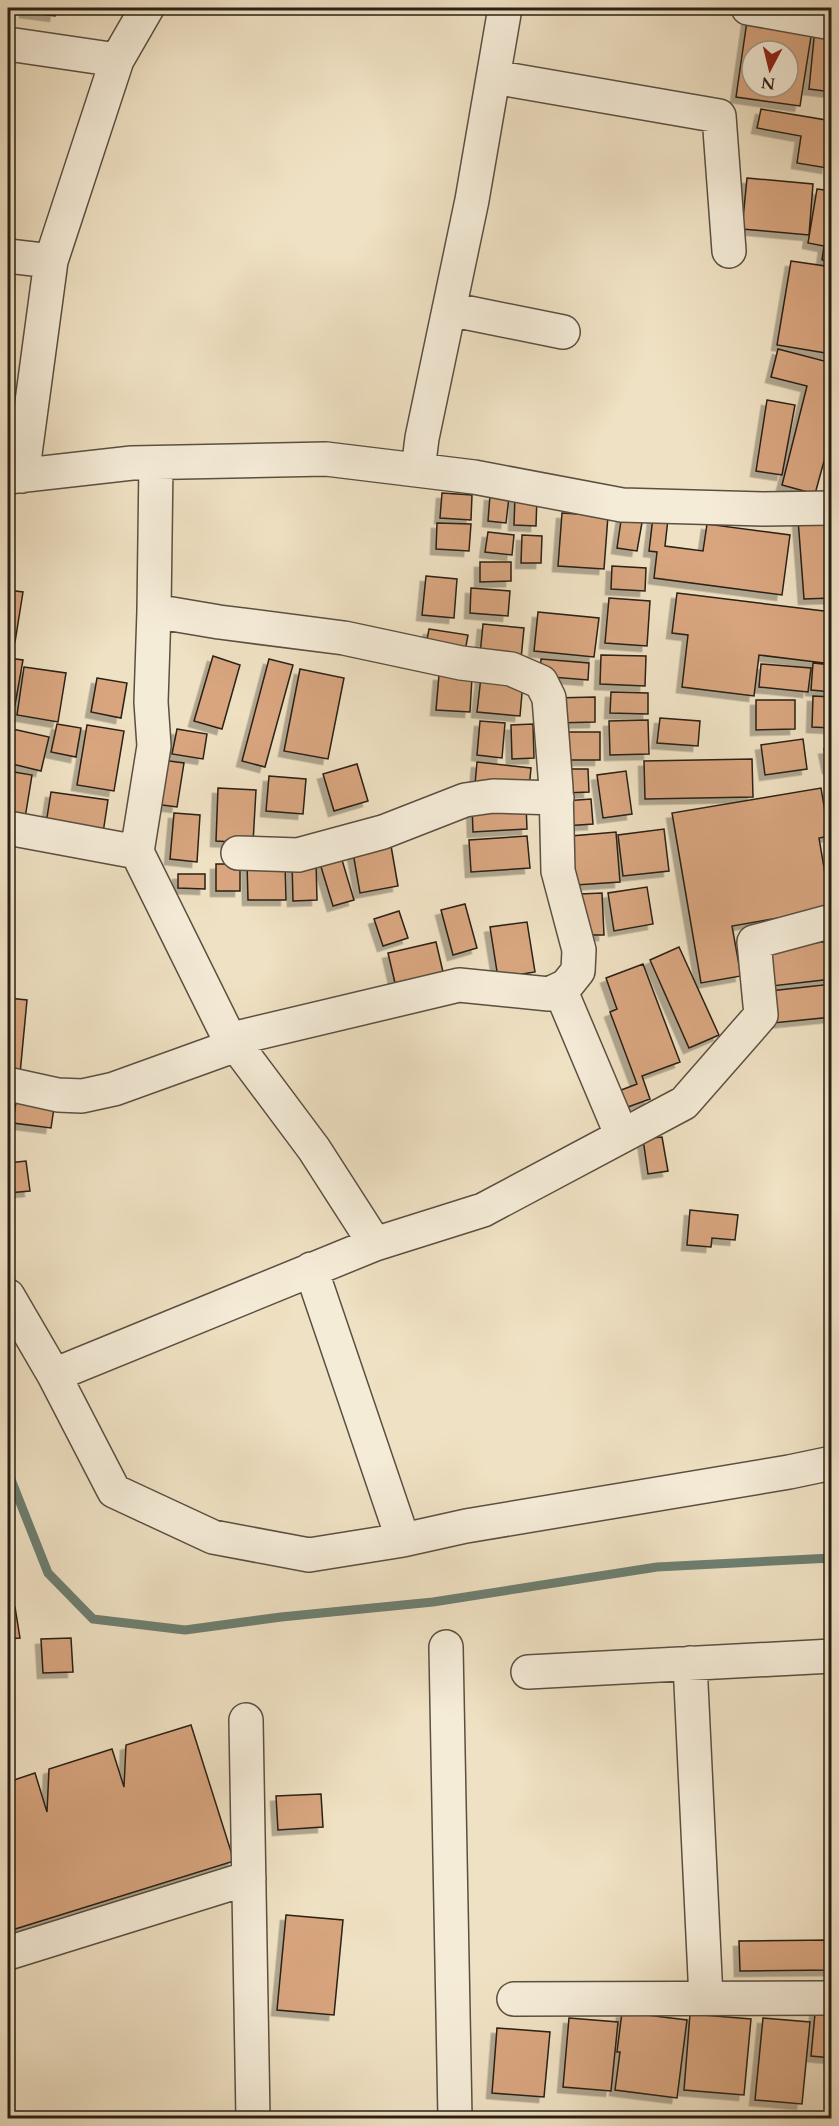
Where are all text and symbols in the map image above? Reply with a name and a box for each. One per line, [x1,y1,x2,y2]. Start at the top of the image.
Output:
north arrow [740,39,800,99]
text: N [760,71,777,95]

